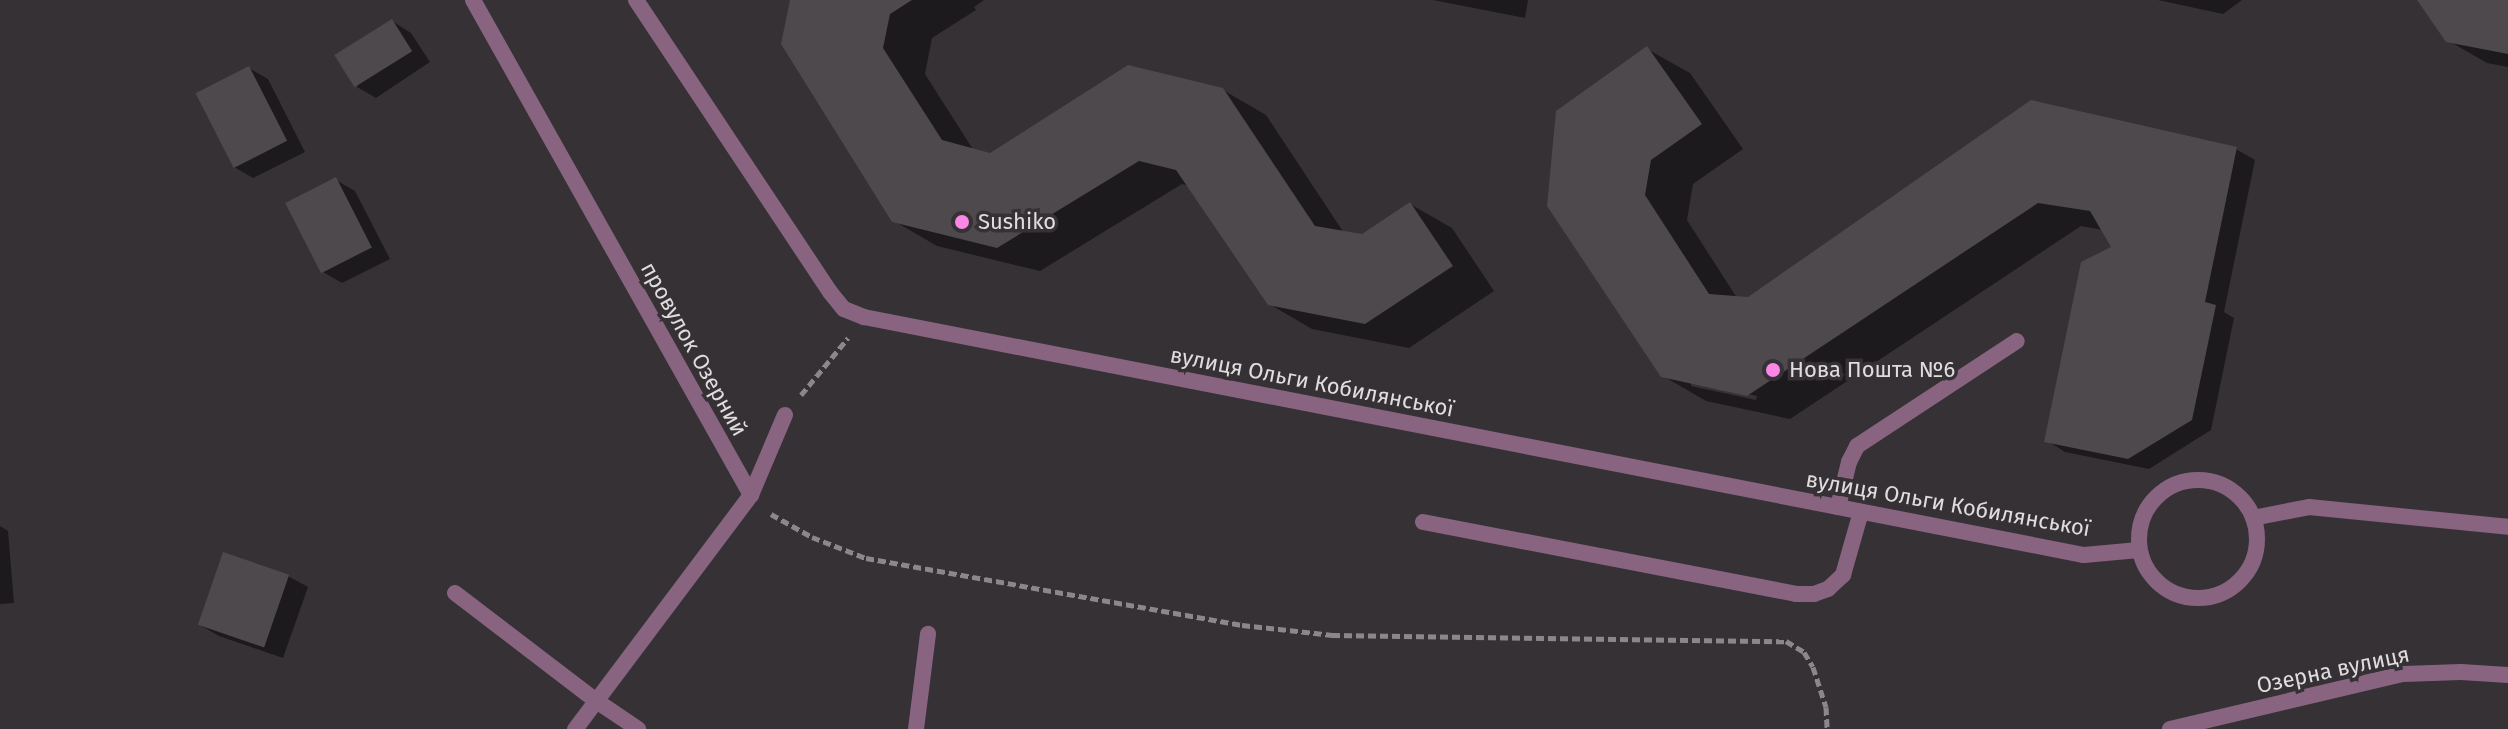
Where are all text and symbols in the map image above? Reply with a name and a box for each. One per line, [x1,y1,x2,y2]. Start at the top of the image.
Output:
place label: Sushiko [978,209,1056,235]
marker: Sushiko [953,213,971,231]
street label: провулок Озерний [635,257,753,441]
street label: вулиця Ольги Кобилянської [1168,342,1456,422]
place label: Нова Пошта №6 [1789,357,1955,383]
marker: Нова Пошта №6 [1764,361,1782,379]
street label: вулиця Ольги Кобилянської [1804,466,2092,542]
street label: Озерна вулиця [2254,641,2412,699]

